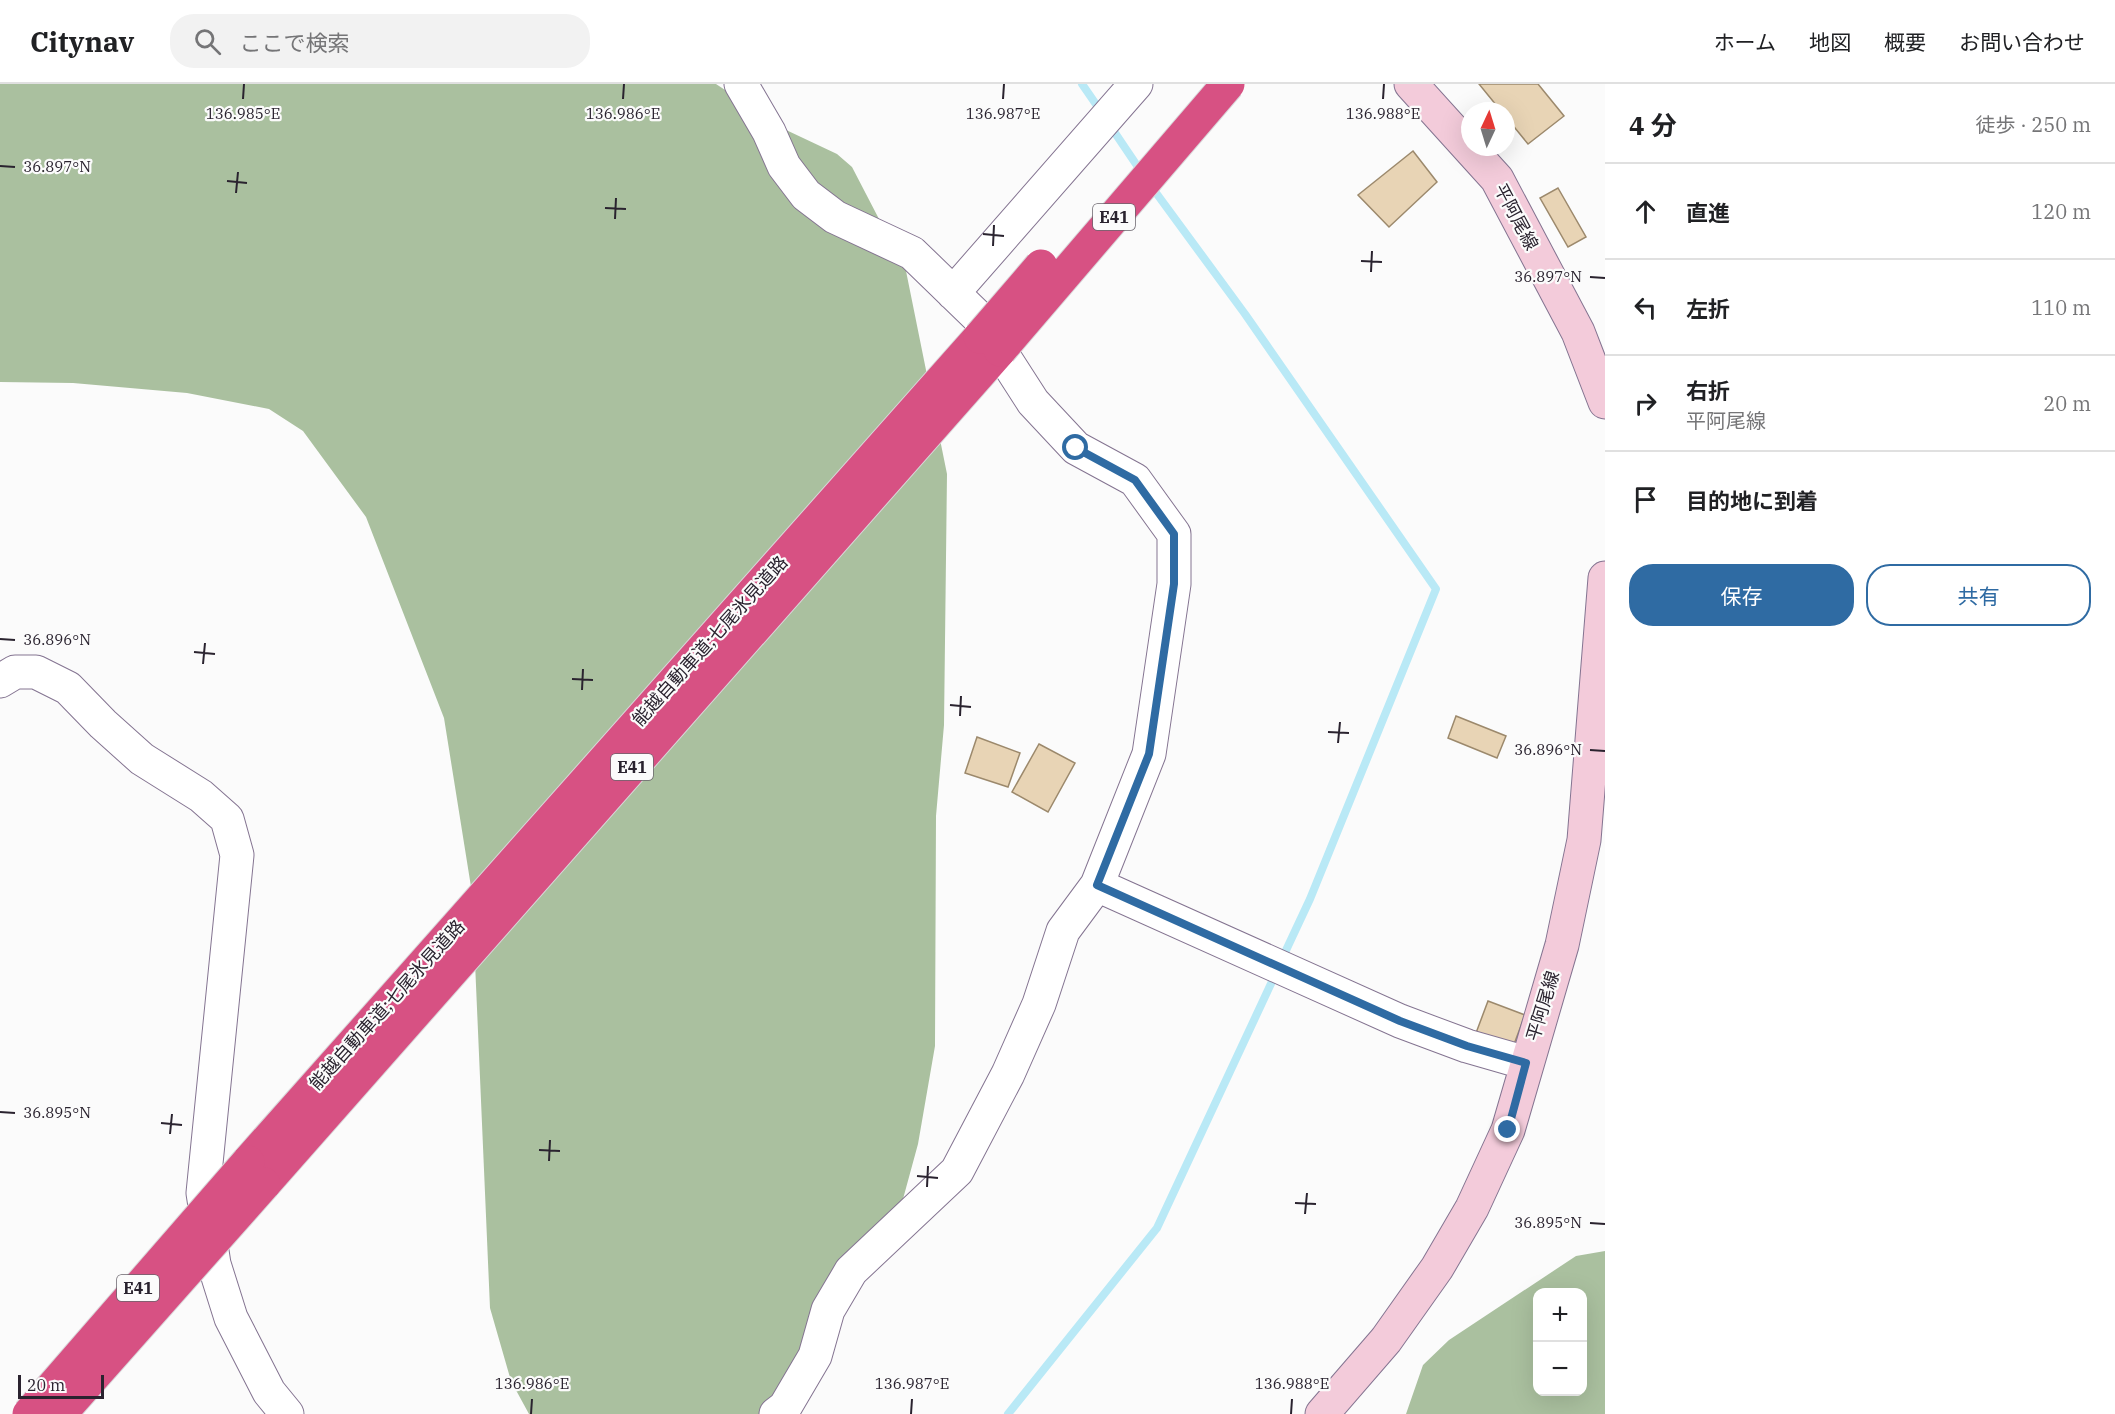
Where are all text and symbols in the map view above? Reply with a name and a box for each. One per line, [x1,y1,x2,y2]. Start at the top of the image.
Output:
search box [170,14,590,68]
text: Citynav [30,23,134,60]
icon: search [191,25,224,58]
text: ここで検索 [239,28,349,57]
text: ホーム [1714,28,1776,56]
text: 地図 [1809,28,1851,56]
text: 概要 [1884,28,1926,56]
text: お問い合わせ [1959,28,2085,56]
north arrow [1461,102,1515,156]
text: 136.985°E [206,104,280,123]
text: 136.986°E [586,104,660,123]
text: 136.987°E [966,104,1040,123]
text: 136.988°E [1346,104,1420,123]
text: 4 分 [1629,108,1677,142]
text: 徒歩 · 250 m [1976,111,2091,138]
text: 36.897°N [23,157,91,176]
street label: 平阿尾線 [1489,180,1543,254]
icon: ahead [1629,195,1662,228]
text: 直進 [1686,198,1730,227]
text: 120 m [2031,198,2091,225]
road number: E41 [1093,204,1135,230]
text: 36.897°N [1514,267,1582,286]
icon: left [1629,291,1662,324]
text: 左折 [1686,294,1730,323]
text: 110 m [2031,294,2091,321]
text: 右折 [1686,376,1730,405]
icon: right [1629,387,1662,420]
text: 20 m [2043,390,2091,417]
text: 平阿尾線 [1686,407,1766,434]
route start [1062,434,1088,460]
icon: arrive [1629,483,1662,516]
text: 目的地に到着 [1686,486,1818,515]
street label: 能越自動車道;七尾氷見道路 [627,551,792,731]
button: 保存 [1629,564,1854,626]
button: 共有 [1866,564,2091,626]
text: 36.896°N [23,630,91,649]
text: 36.896°N [1514,740,1582,759]
road number: E41 [611,754,653,780]
street label: 能越自動車道;七尾氷見道路 [304,915,469,1095]
street label: 平阿尾線 [1521,968,1564,1044]
text: 36.895°N [23,1103,91,1122]
route end [1494,1116,1520,1142]
text: 36.895°N [1514,1213,1582,1232]
road number: E41 [117,1275,159,1301]
map controls [1533,1288,1587,1396]
button: + [1533,1288,1587,1342]
button: − [1533,1342,1587,1396]
scale bar [18,1372,104,1400]
text: 136.986°E [495,1374,569,1393]
text: 136.987°E [875,1374,949,1393]
text: 136.988°E [1255,1374,1329,1393]
text: 20 m [27,1375,65,1395]

